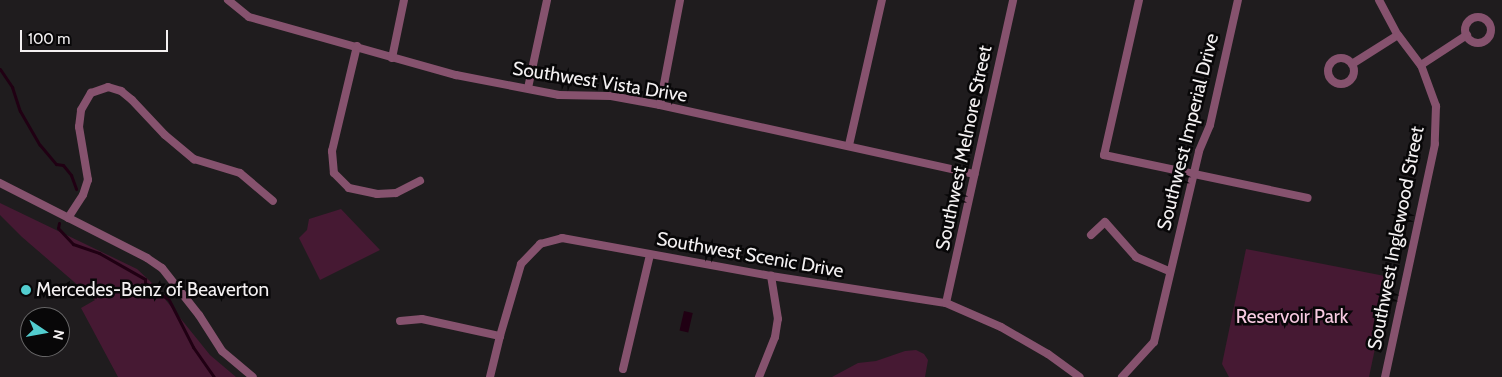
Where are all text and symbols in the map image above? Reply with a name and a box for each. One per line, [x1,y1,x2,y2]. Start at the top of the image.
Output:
scale bar [22,20,170,52]
text: 100 m [28,30,70,48]
street label: Southwest Imperial Drive [1152,31,1224,233]
street label: Southwest Melnore Street [931,43,997,253]
street label: Southwest Vista Drive [511,57,689,107]
street label: Southwest Inglewood Street [1363,124,1429,352]
street label: Southwest Scenic Drive [655,227,845,283]
place label: Mercedes-Benz of Beaverton [36,279,269,301]
marker: Mercedes-Benz of Beaverton [20,284,32,296]
park label: Reservoir Park [1236,306,1348,328]
north arrow [20,307,70,357]
text: N [49,328,69,342]

